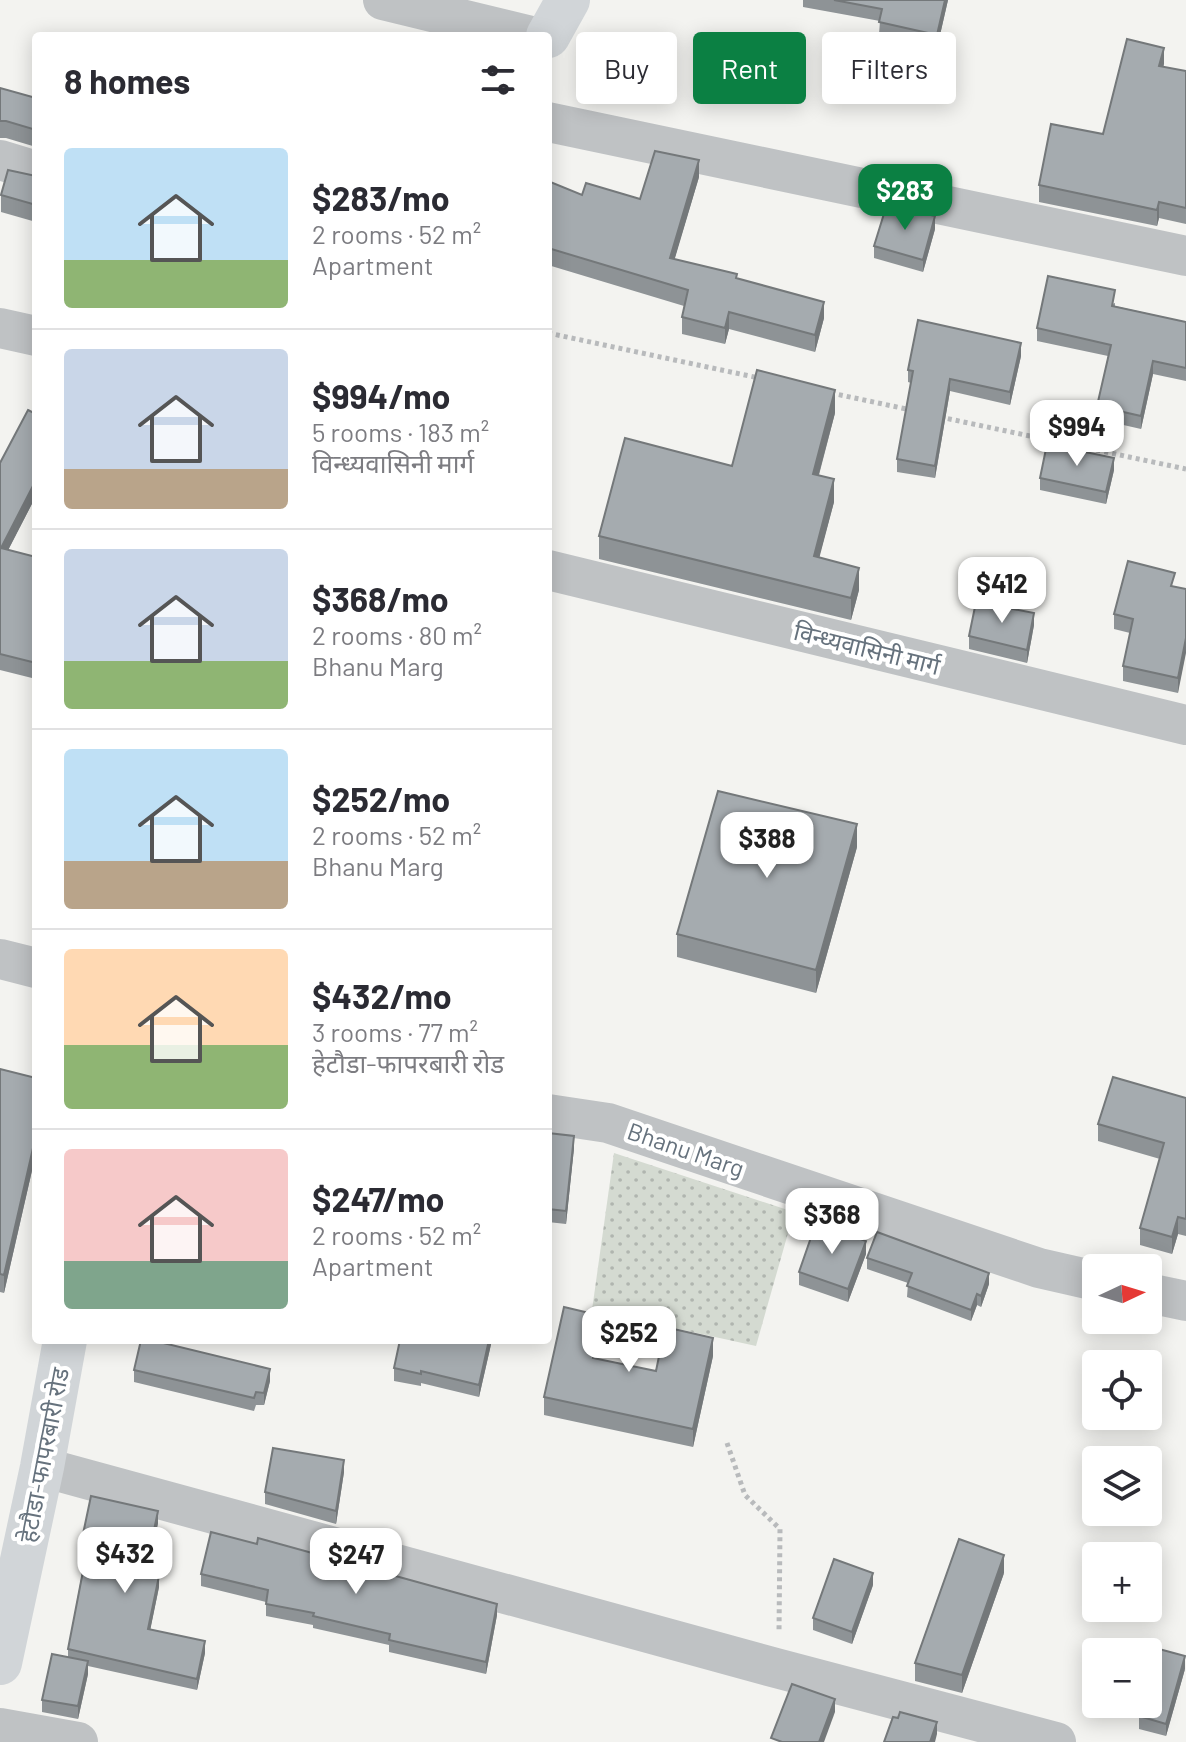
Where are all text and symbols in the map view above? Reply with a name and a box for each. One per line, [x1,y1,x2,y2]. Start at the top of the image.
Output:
chip: Buy [576,32,677,104]
chip: Rent [693,32,806,104]
chip: Filters [822,32,956,104]
icon: filters [476,58,520,102]
text: 8 homes [64,60,190,101]
pin: $283 [858,164,952,232]
text: $283 [876,174,934,205]
text: $283/mo [312,177,450,218]
icon: home [128,180,224,276]
text: 2 rooms · 52 m² [312,218,481,249]
text: Apartment [312,249,433,280]
text: $994/mo [312,375,450,416]
icon: home [128,381,224,477]
pin: $994 [1030,400,1124,468]
text: $994 [1048,410,1106,441]
text: 5 rooms · 183 m² [312,416,489,447]
text: विन्ध्यवासिनी मार्ग [312,447,474,478]
pin: $412 [955,557,1049,625]
text: $412 [976,567,1028,598]
text: $368/mo [312,578,449,619]
icon: home [128,581,224,677]
street label: विन्ध्यवासिनी मार्ग [791,616,944,680]
text: 2 rooms · 80 m² [312,619,482,650]
text: Bhanu Marg [312,650,444,681]
text: $252/mo [312,778,450,819]
icon: home [128,781,224,877]
pin: $388 [720,812,814,880]
text: 2 rooms · 52 m² [312,819,481,850]
text: $388 [738,822,796,853]
text: Bhanu Marg [312,850,444,881]
text: $432/mo [312,975,452,1016]
icon: home [128,981,224,1077]
text: 3 rooms · 77 m² [312,1016,478,1047]
text: हेटौडा-फापरबारी रोड [312,1047,504,1078]
street label: Bhanu Marg [624,1116,748,1182]
text: $247/mo [312,1178,444,1219]
icon: home [128,1181,224,1277]
pin: $368 [785,1188,879,1256]
text: $368 [804,1198,860,1229]
text: 2 rooms · 52 m² [312,1219,481,1250]
text: Apartment [312,1250,433,1281]
north arrow [1082,1254,1162,1334]
map controls [1082,1254,1162,1718]
pin: $252 [582,1306,676,1374]
text: $252 [600,1316,658,1347]
button: locate [1082,1350,1162,1430]
street label: हेटौडा-फापरबारी रोड [12,1364,74,1545]
button: layers [1082,1446,1162,1526]
pin: $432 [78,1527,172,1595]
pin: $247 [309,1528,403,1596]
text: $432 [95,1537,155,1568]
text: $247 [328,1538,384,1569]
button: + [1082,1542,1162,1622]
button: − [1082,1638,1162,1718]

